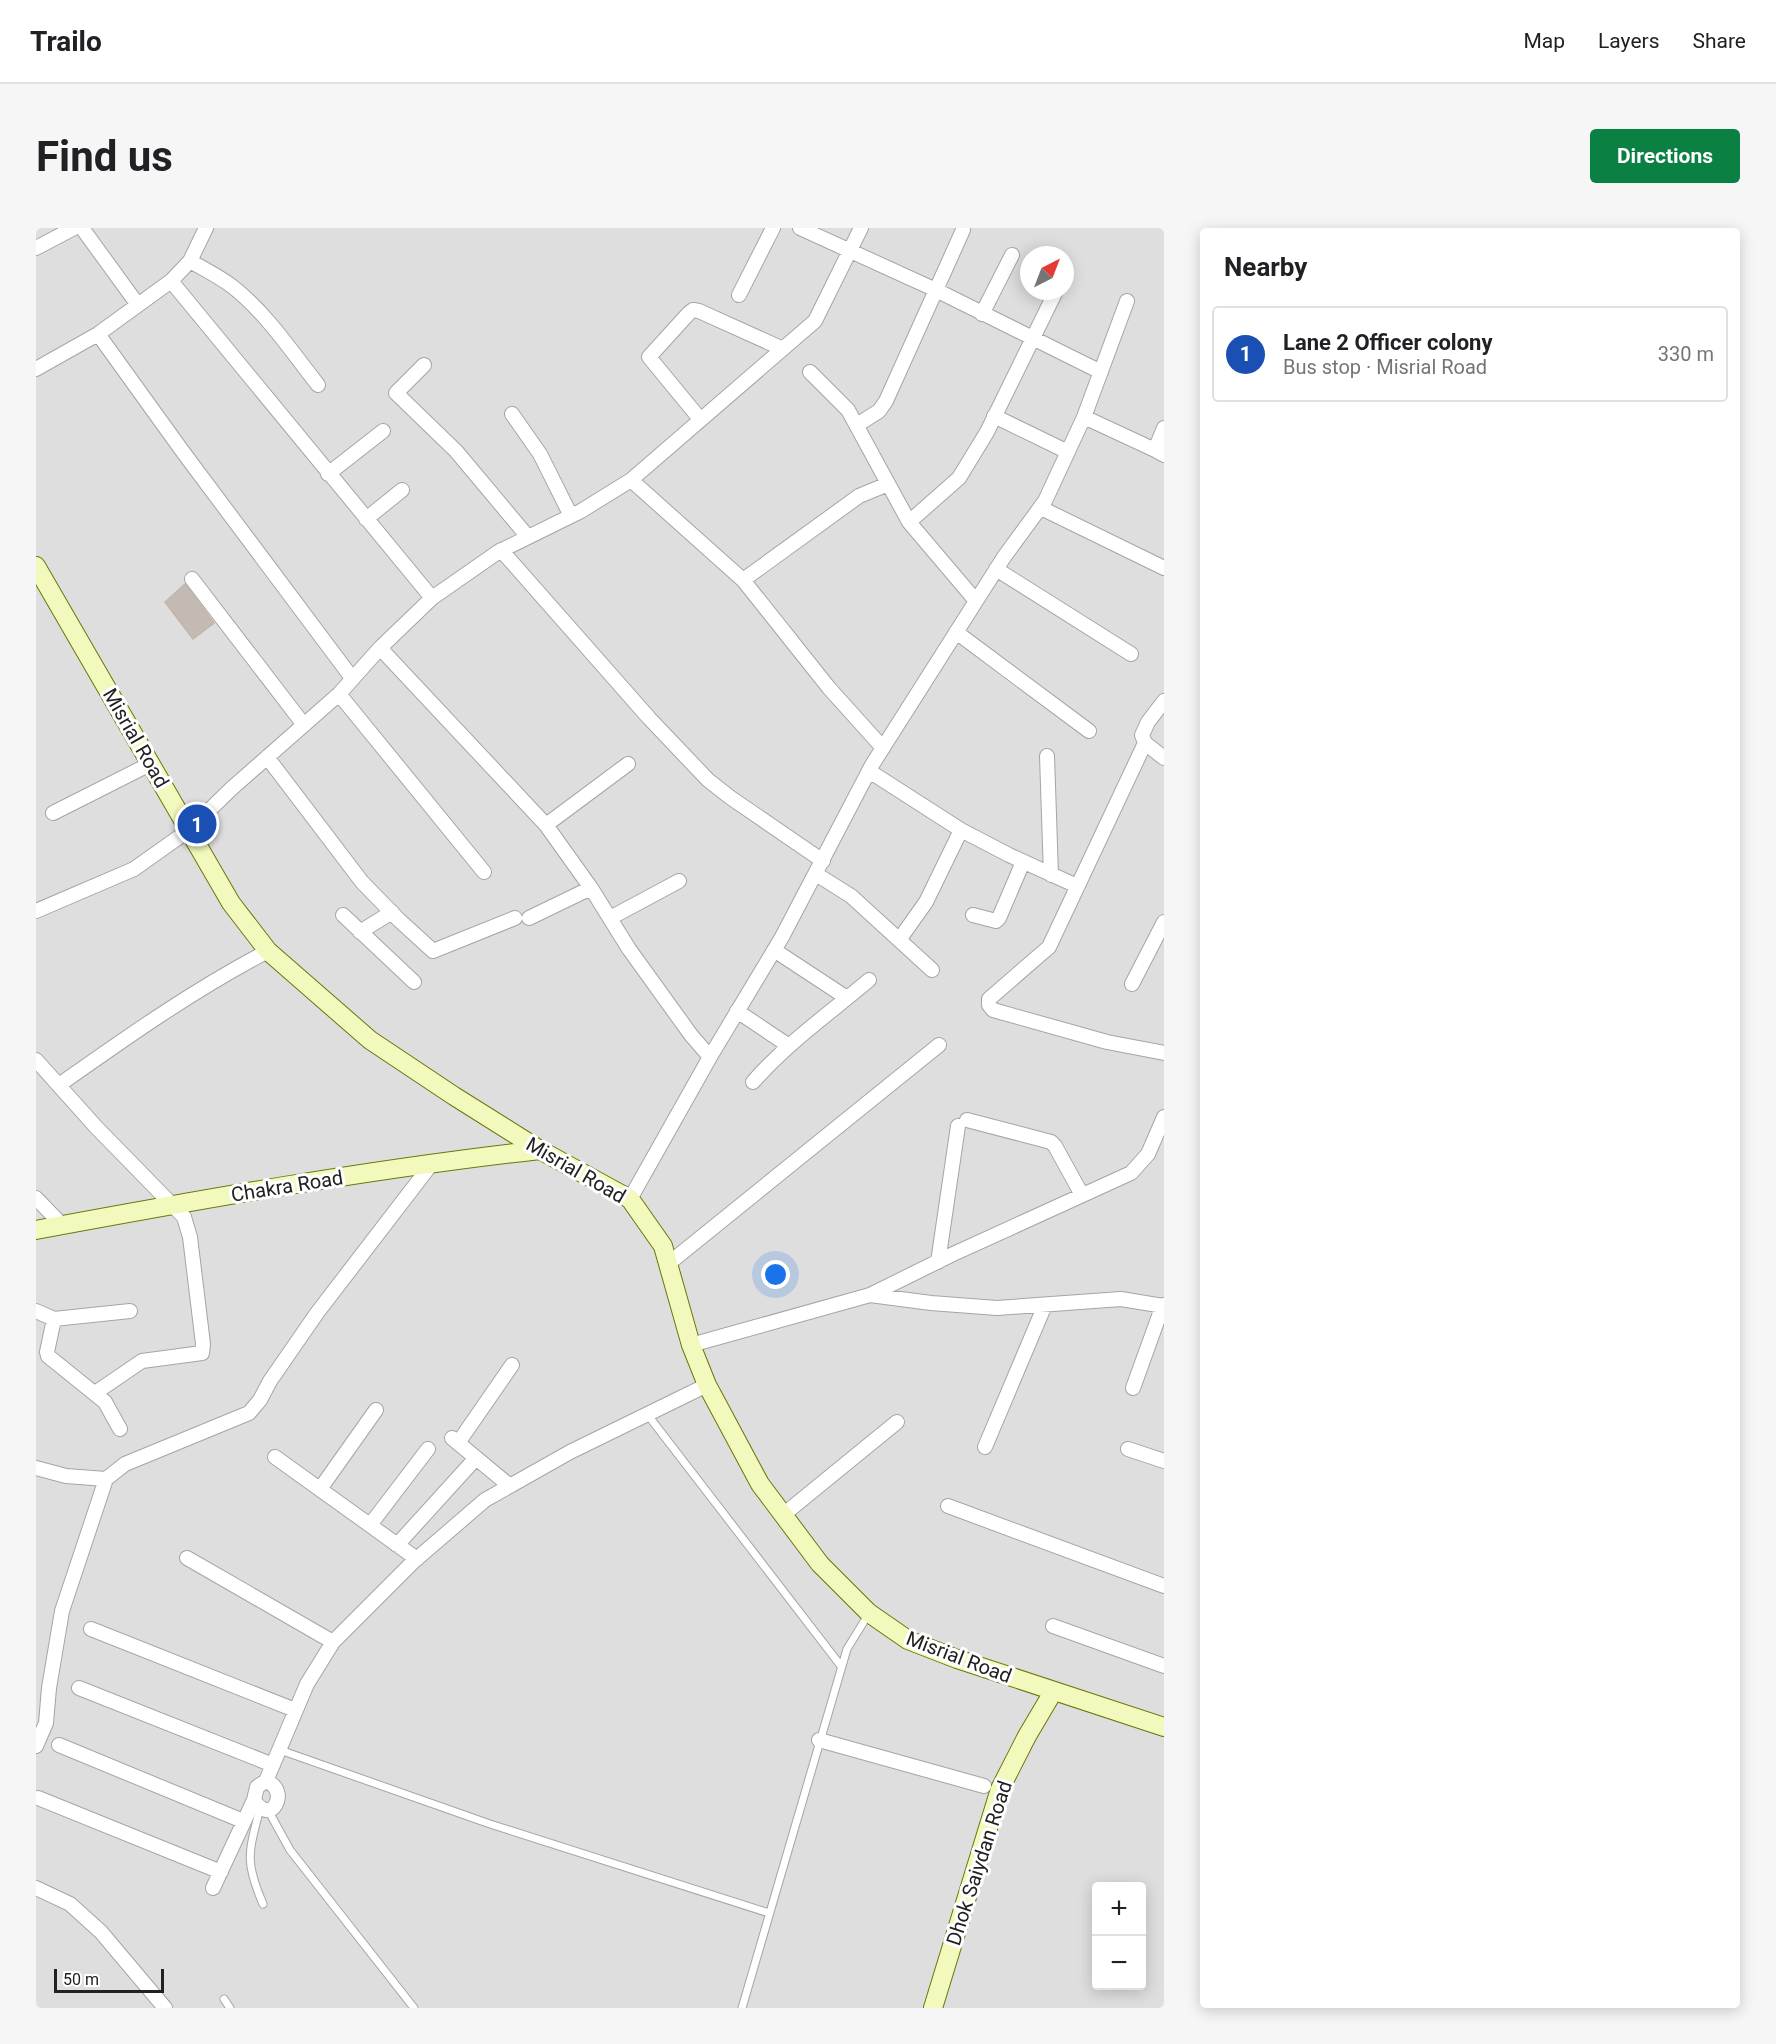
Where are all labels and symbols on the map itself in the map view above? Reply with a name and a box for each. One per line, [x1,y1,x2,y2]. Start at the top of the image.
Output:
north arrow [1020,246,1074,300]
street label: Misrial Road [98,684,174,792]
pin: 1 [178,802,216,846]
street label: Misrial Road [522,1132,630,1208]
street label: Chakra Road [229,1165,345,1207]
your location [761,1260,790,1289]
street label: Misrial Road [903,1626,1015,1688]
street label: Dhok Saiydan Road [941,1778,1017,1948]
scale bar [54,1966,164,1994]

